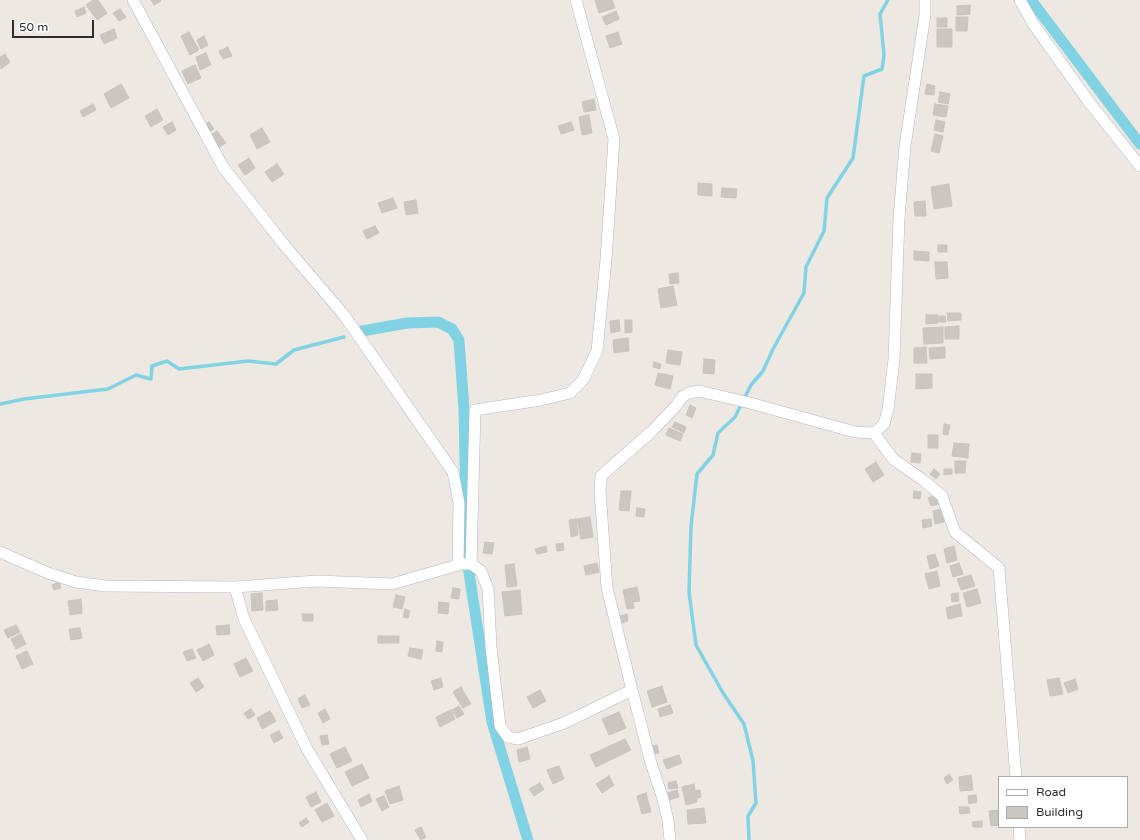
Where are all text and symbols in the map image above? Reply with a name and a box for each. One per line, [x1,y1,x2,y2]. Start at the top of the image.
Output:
scale bar [14,12,96,38]
text: 50 m [19,20,48,34]
legend [998,776,1128,828]
text: Road [1036,785,1066,799]
text: Building [1036,805,1083,819]

